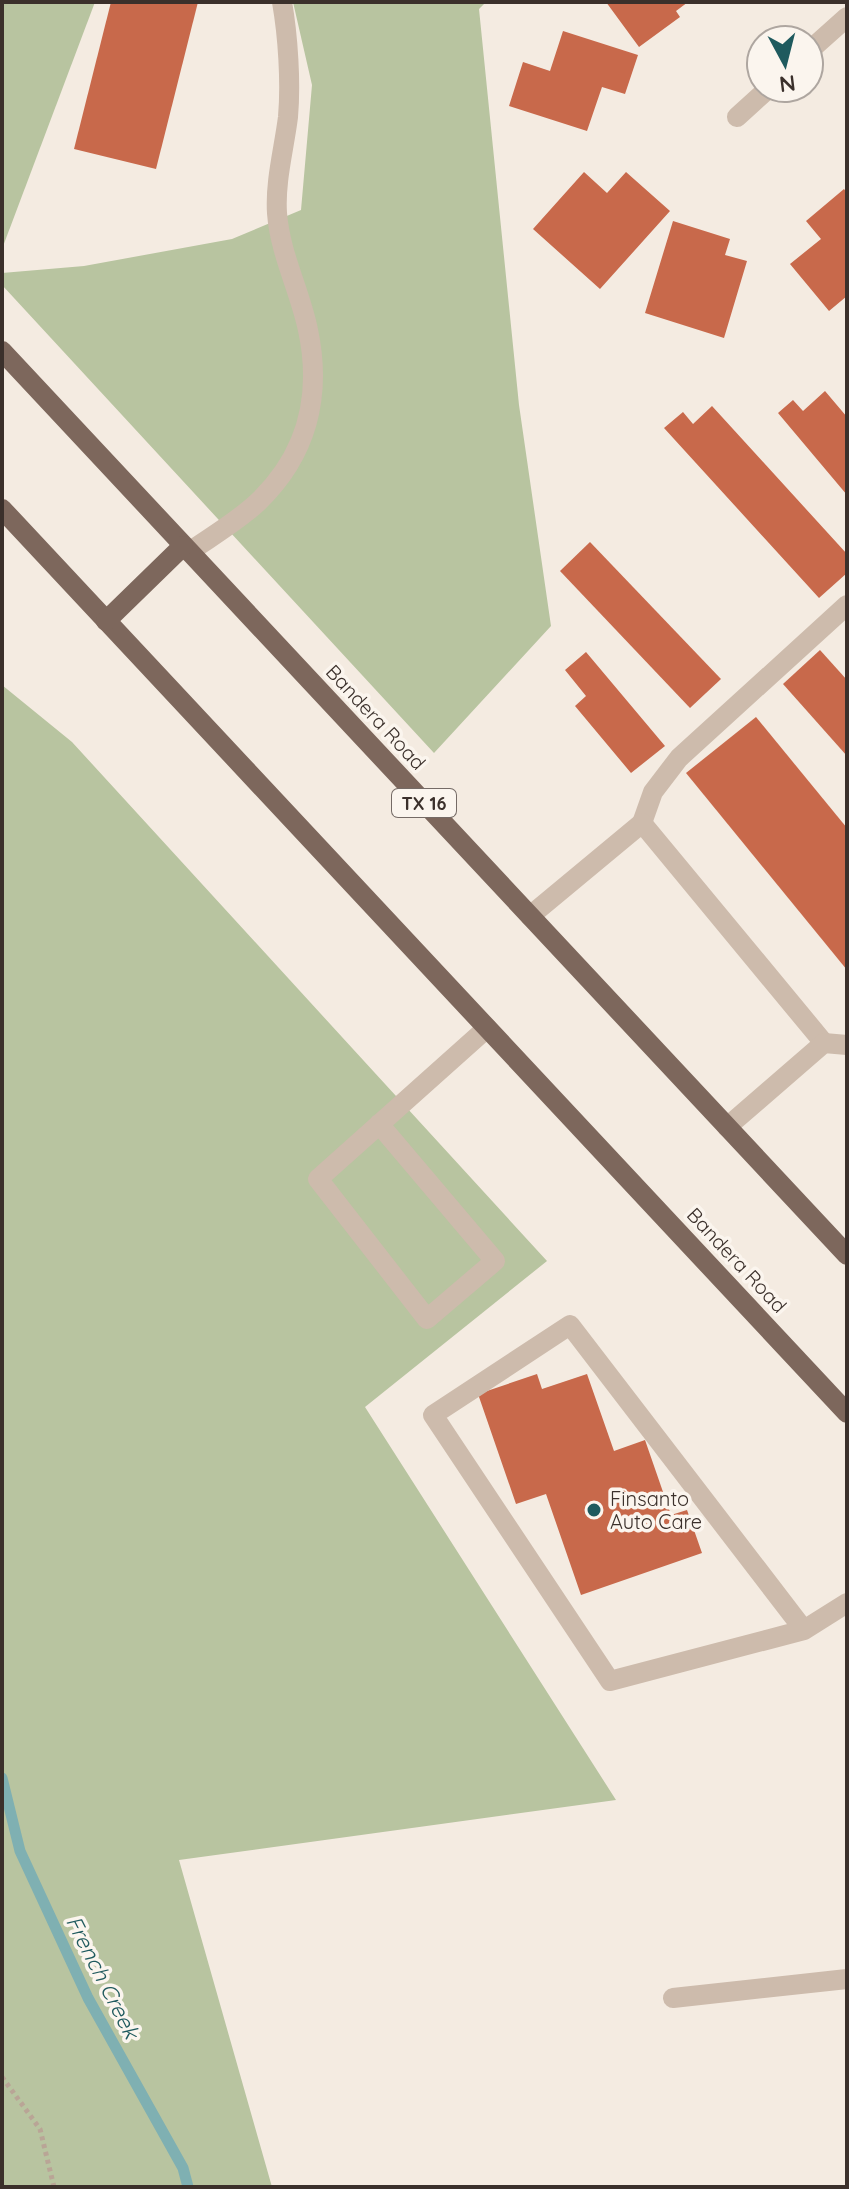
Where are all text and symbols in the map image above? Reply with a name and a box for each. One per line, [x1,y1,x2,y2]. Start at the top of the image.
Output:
north arrow [745,24,825,104]
text: N [778,69,797,99]
street label: Bandera Road [321,659,431,775]
road number: TX 16 [392,789,456,817]
street label: Bandera Road [682,1202,792,1318]
place label: Finsanto Auto Care [610,1486,702,1534]
marker: Finsanto Auto Care [585,1501,603,1519]
water label: French Creek [60,1911,147,2045]

